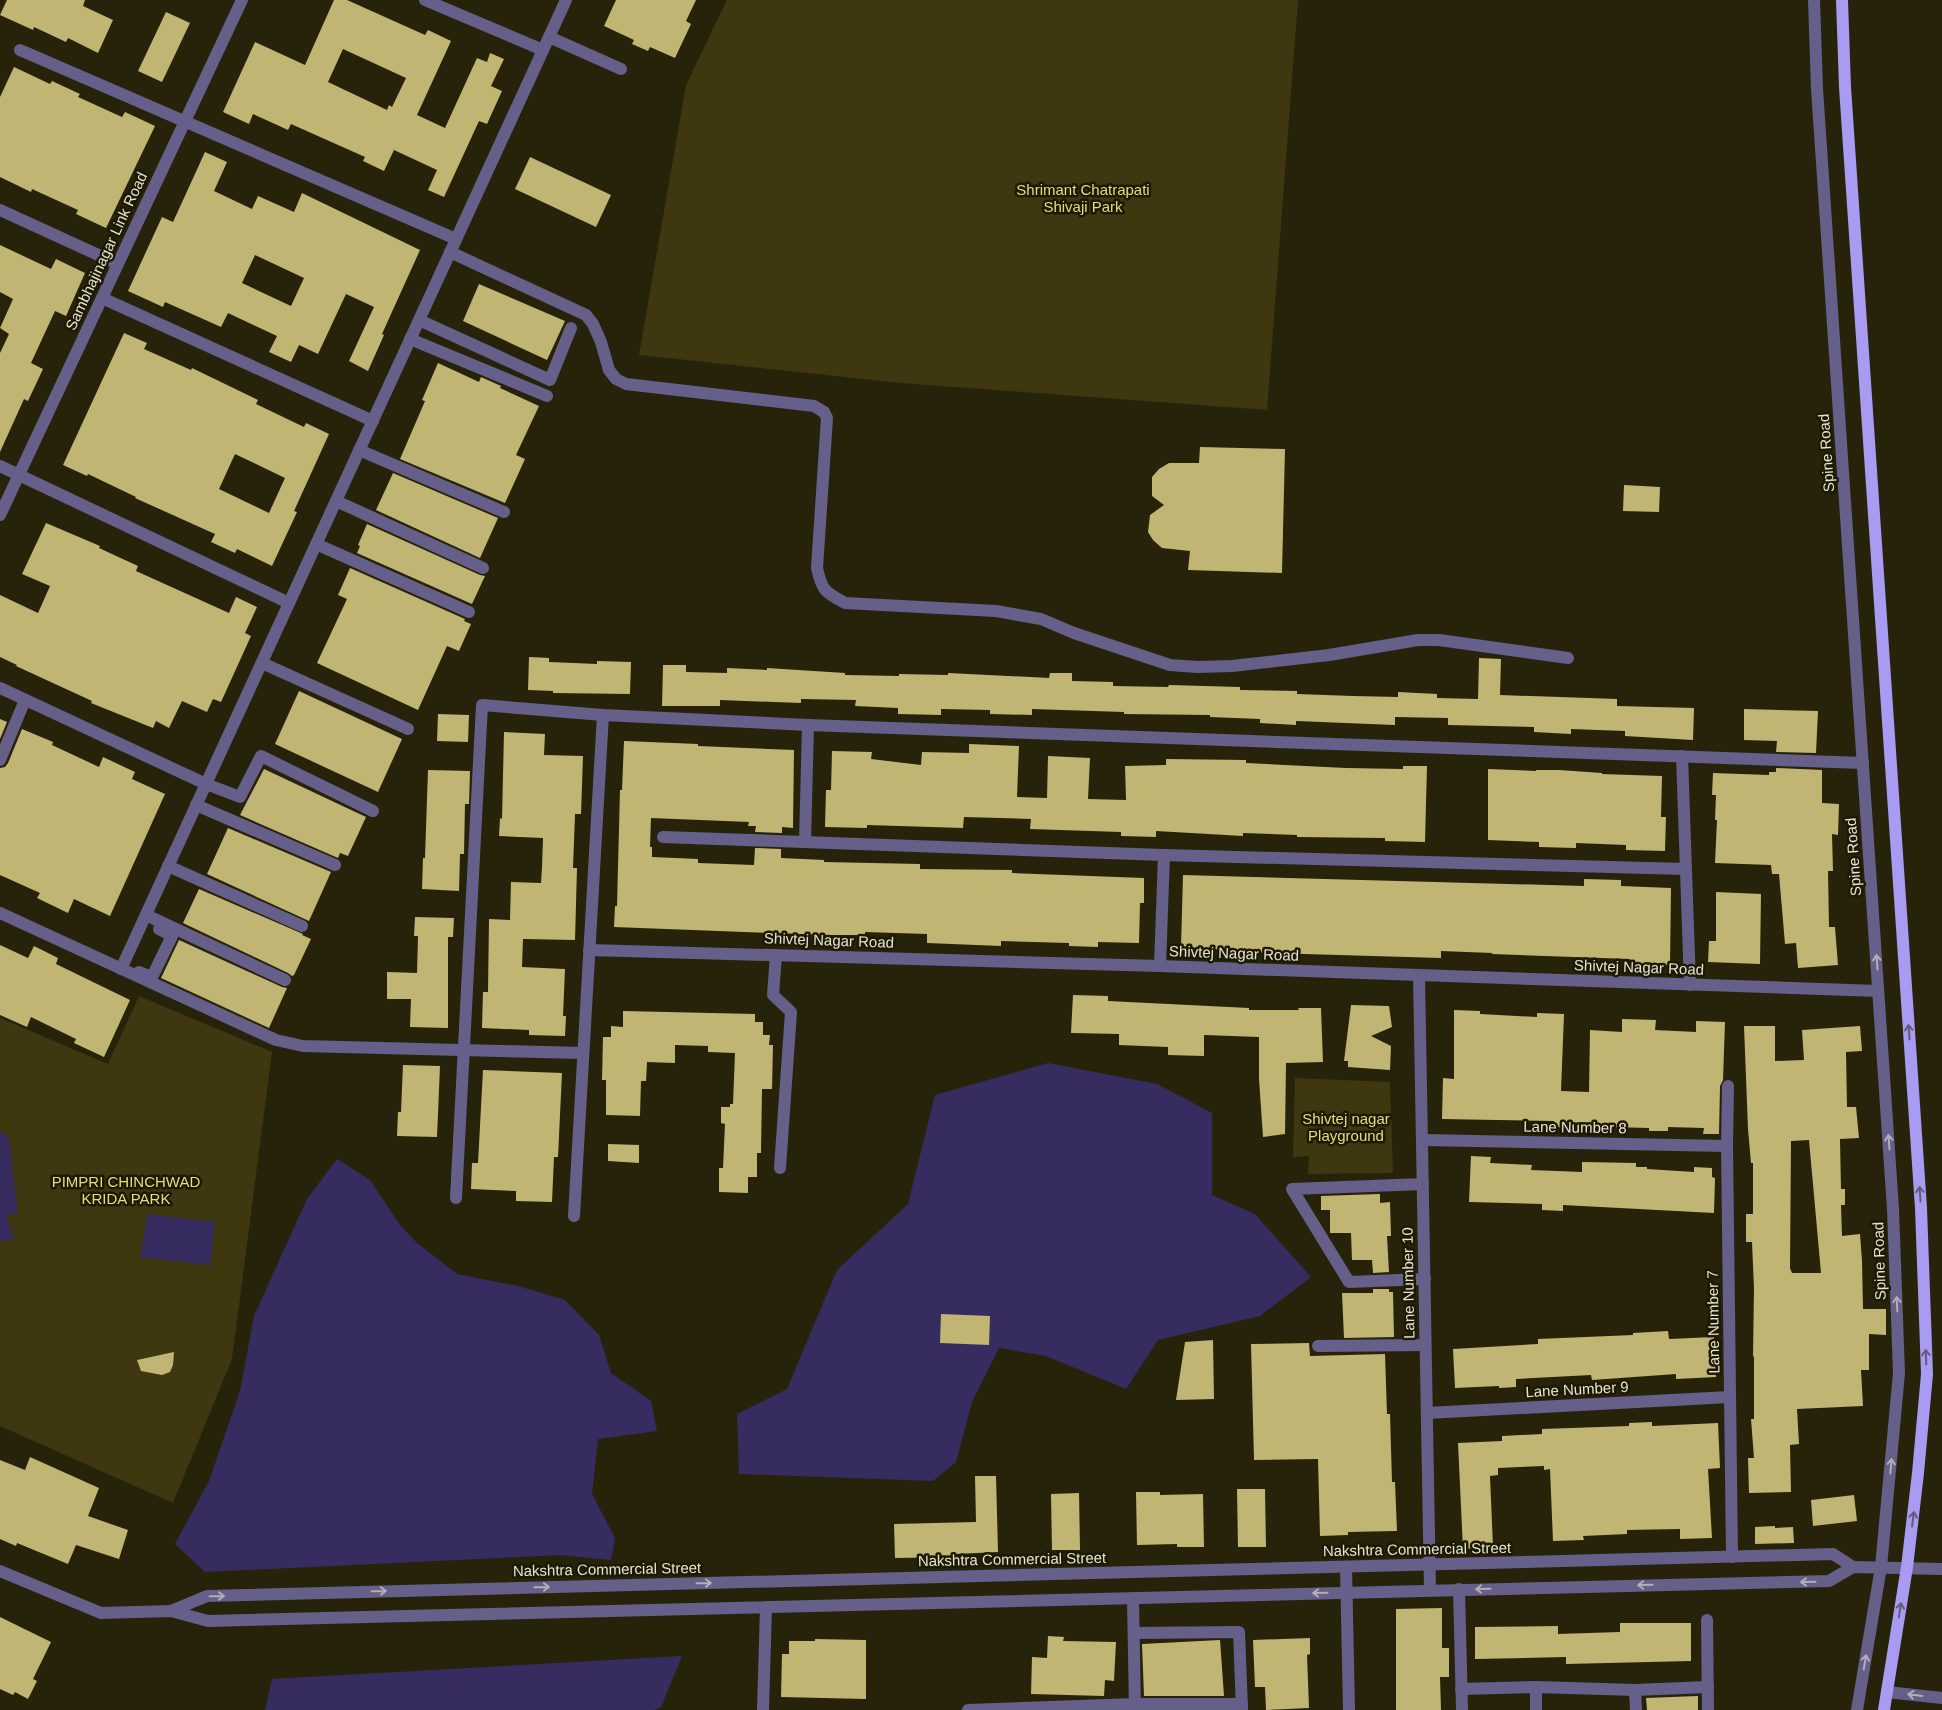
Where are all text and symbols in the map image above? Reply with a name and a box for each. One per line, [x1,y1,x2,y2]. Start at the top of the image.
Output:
street label: Sambhajinagar Link Road [62,169,150,333]
park label: Shrimant Chatrapati Shivaji Park [1016,181,1150,215]
street label: Spine Road [1815,413,1837,493]
street label: Spine Road [1842,817,1864,897]
street label: Shivtej Nagar Road [764,929,894,951]
street label: Shivtej Nagar Road [1169,942,1299,964]
one-way arrow [1872,954,1881,970]
street label: Shivtej Nagar Road [1574,956,1704,978]
one-way arrow [1904,1025,1914,1041]
park label: Shivtej nagar Playground [1302,1110,1390,1144]
street label: Lane Number 8 [1523,1118,1627,1136]
one-way arrow [1884,1134,1893,1150]
park label: PIMPRI CHINCHWAD KRIDA PARK [52,1173,200,1207]
one-way arrow [1915,1187,1925,1203]
street label: Spine Road [1869,1222,1889,1300]
street label: Lane Number 10 [1399,1227,1417,1339]
street label: Lane Number 7 [1704,1270,1722,1374]
one-way arrow [1892,1296,1902,1312]
one-way arrow [1922,1349,1931,1365]
street label: Lane Number 9 [1525,1378,1629,1400]
one-way arrow [1887,1458,1896,1474]
one-way arrow [1908,1511,1918,1527]
street label: Nakshtra Commercial Street [1323,1539,1512,1559]
street label: Nakshtra Commercial Street [918,1549,1107,1569]
street label: Nakshtra Commercial Street [513,1559,702,1579]
one-way arrow [1800,1577,1816,1586]
one-way arrow [696,1578,712,1588]
one-way arrow [1637,1580,1654,1590]
one-way arrow [533,1583,549,1592]
one-way arrow [1475,1584,1491,1593]
one-way arrow [371,1587,387,1596]
one-way arrow [1313,1588,1329,1597]
one-way arrow [208,1591,224,1600]
one-way arrow [1896,1602,1906,1618]
one-way arrow [1860,1654,1870,1670]
one-way arrow [1907,1690,1923,1700]

